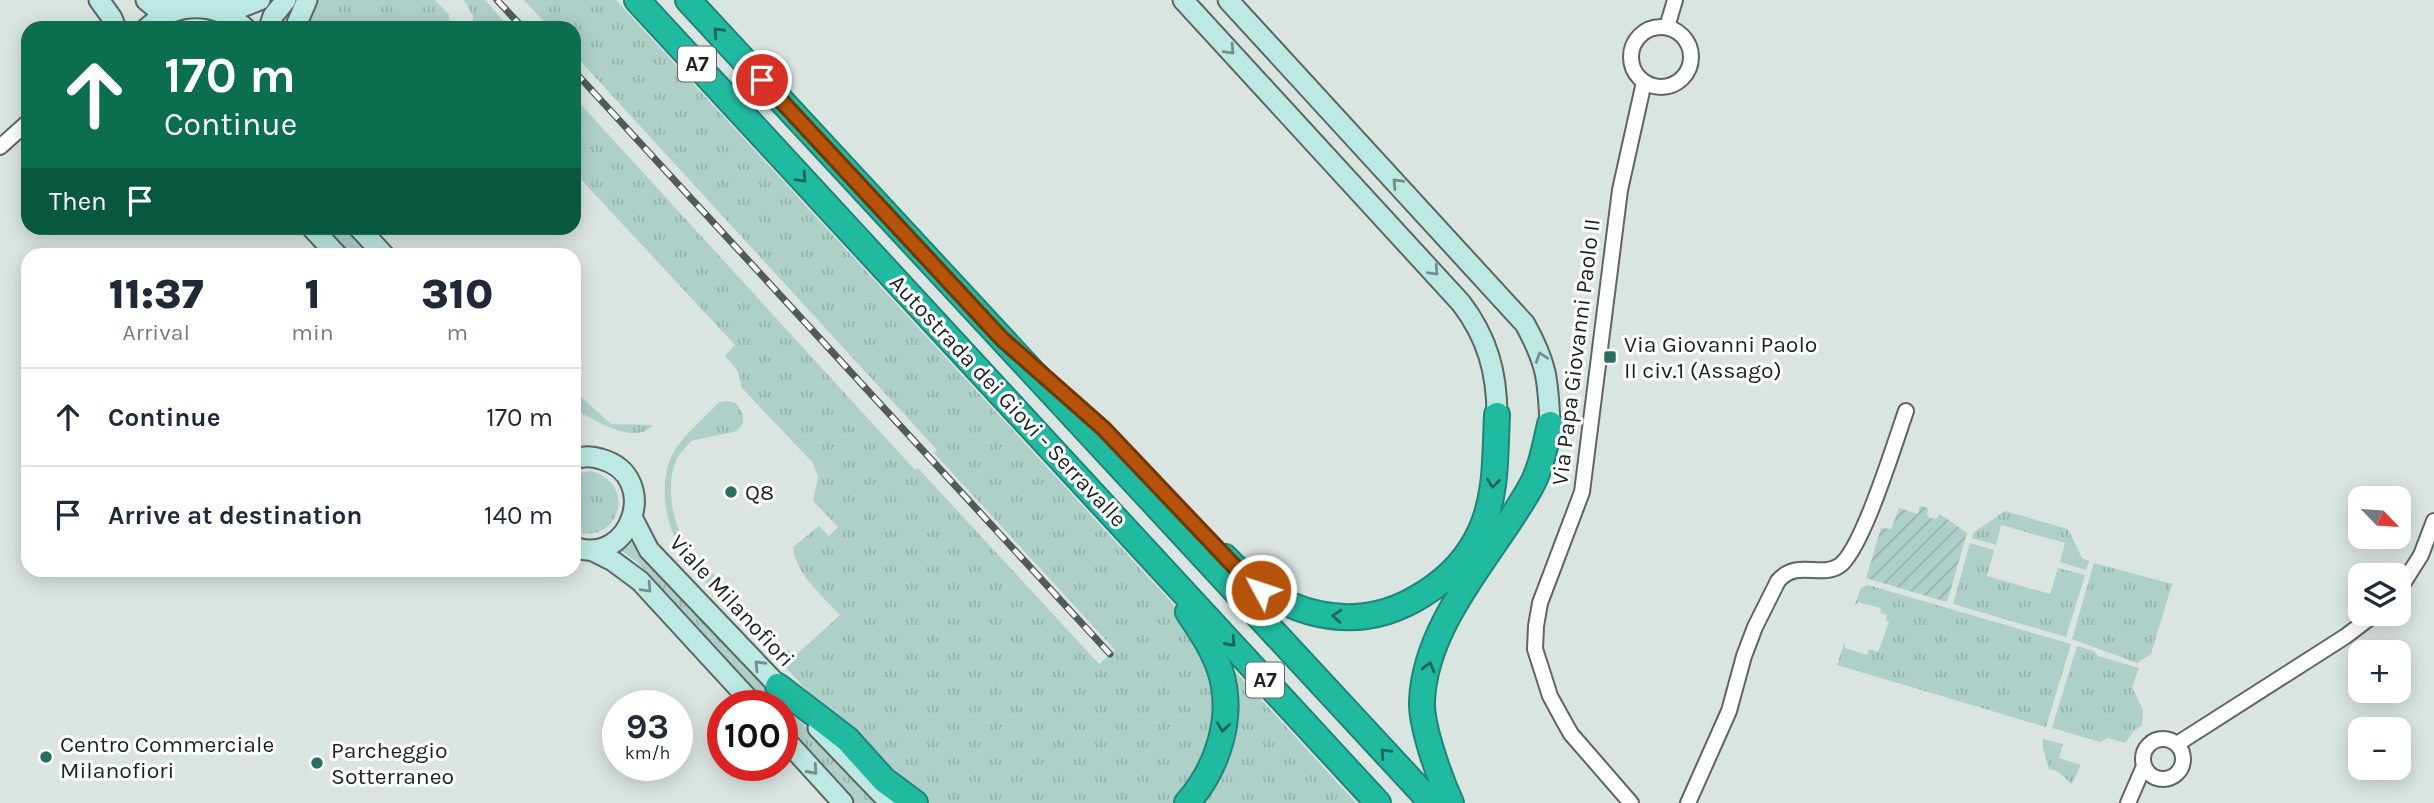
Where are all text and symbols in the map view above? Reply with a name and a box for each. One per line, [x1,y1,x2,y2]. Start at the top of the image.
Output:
one-way arrow [714,27,726,40]
one-way arrow [1221,42,1234,55]
road number: A7 [678,46,716,82]
text: 170 m [164,47,296,104]
icon: ahead [49,49,140,140]
pin [732,50,792,110]
icon: arrive [743,61,781,99]
text: Continue [164,106,297,143]
one-way arrow [794,170,807,183]
one-way arrow [1392,178,1405,191]
icon: arrive [121,182,159,220]
text: Then [49,186,107,217]
street label: Via Papa Giovanni Paolo II [1546,217,1606,487]
one-way arrow [1426,263,1438,276]
text: 11:37 [109,269,204,319]
text: 1 [304,269,321,319]
text: 310 [421,269,493,319]
street label: Autostrada dei Giovi - Serravalle [884,269,1132,533]
text: Arrival [123,319,190,346]
text: min [291,319,334,346]
text: m [447,319,468,346]
place label: Via Giovanni Paolo II civ.1 (Assago) [1624,331,1817,384]
marker: Via Giovanni Paolo II civ.1 (Assago) [1602,349,1618,365]
one-way arrow [1535,352,1549,364]
icon: ahead [49,398,87,436]
text: Continue [108,402,220,433]
text: 170 m [486,402,553,433]
one-way arrow [1486,478,1501,489]
place label: Q8 [745,479,774,506]
marker: Q8 [723,484,739,500]
north arrow [2348,486,2412,550]
map controls [2348,486,2411,780]
icon: arrive [49,496,87,534]
text: Arrive at destination [108,500,362,531]
text: 140 m [484,500,553,531]
street label: Viale Milanofiori [664,529,800,673]
position arrow [1224,553,1298,627]
button: layers [2348,563,2411,626]
one-way arrow [638,580,651,593]
one-way arrow [1331,609,1342,624]
one-way arrow [1222,634,1235,647]
button: + [2348,640,2411,703]
one-way arrow [754,660,767,673]
one-way arrow [1421,661,1435,673]
road number: A7 [1246,662,1284,698]
speed limit sign: 100 [707,690,798,781]
text: 93 [626,706,669,747]
button: − [2348,717,2411,780]
one-way arrow [1216,721,1231,733]
place label: Centro Commerciale Milanofiori [60,731,274,784]
place label: Parcheggio Sotterraneo [331,737,454,790]
text: km/h [625,742,670,764]
one-way arrow [1381,748,1394,761]
marker: Centro Commerciale Milanofiori [38,749,54,765]
marker: Parcheggio Sotterraneo [309,755,325,771]
one-way arrow [804,762,817,775]

